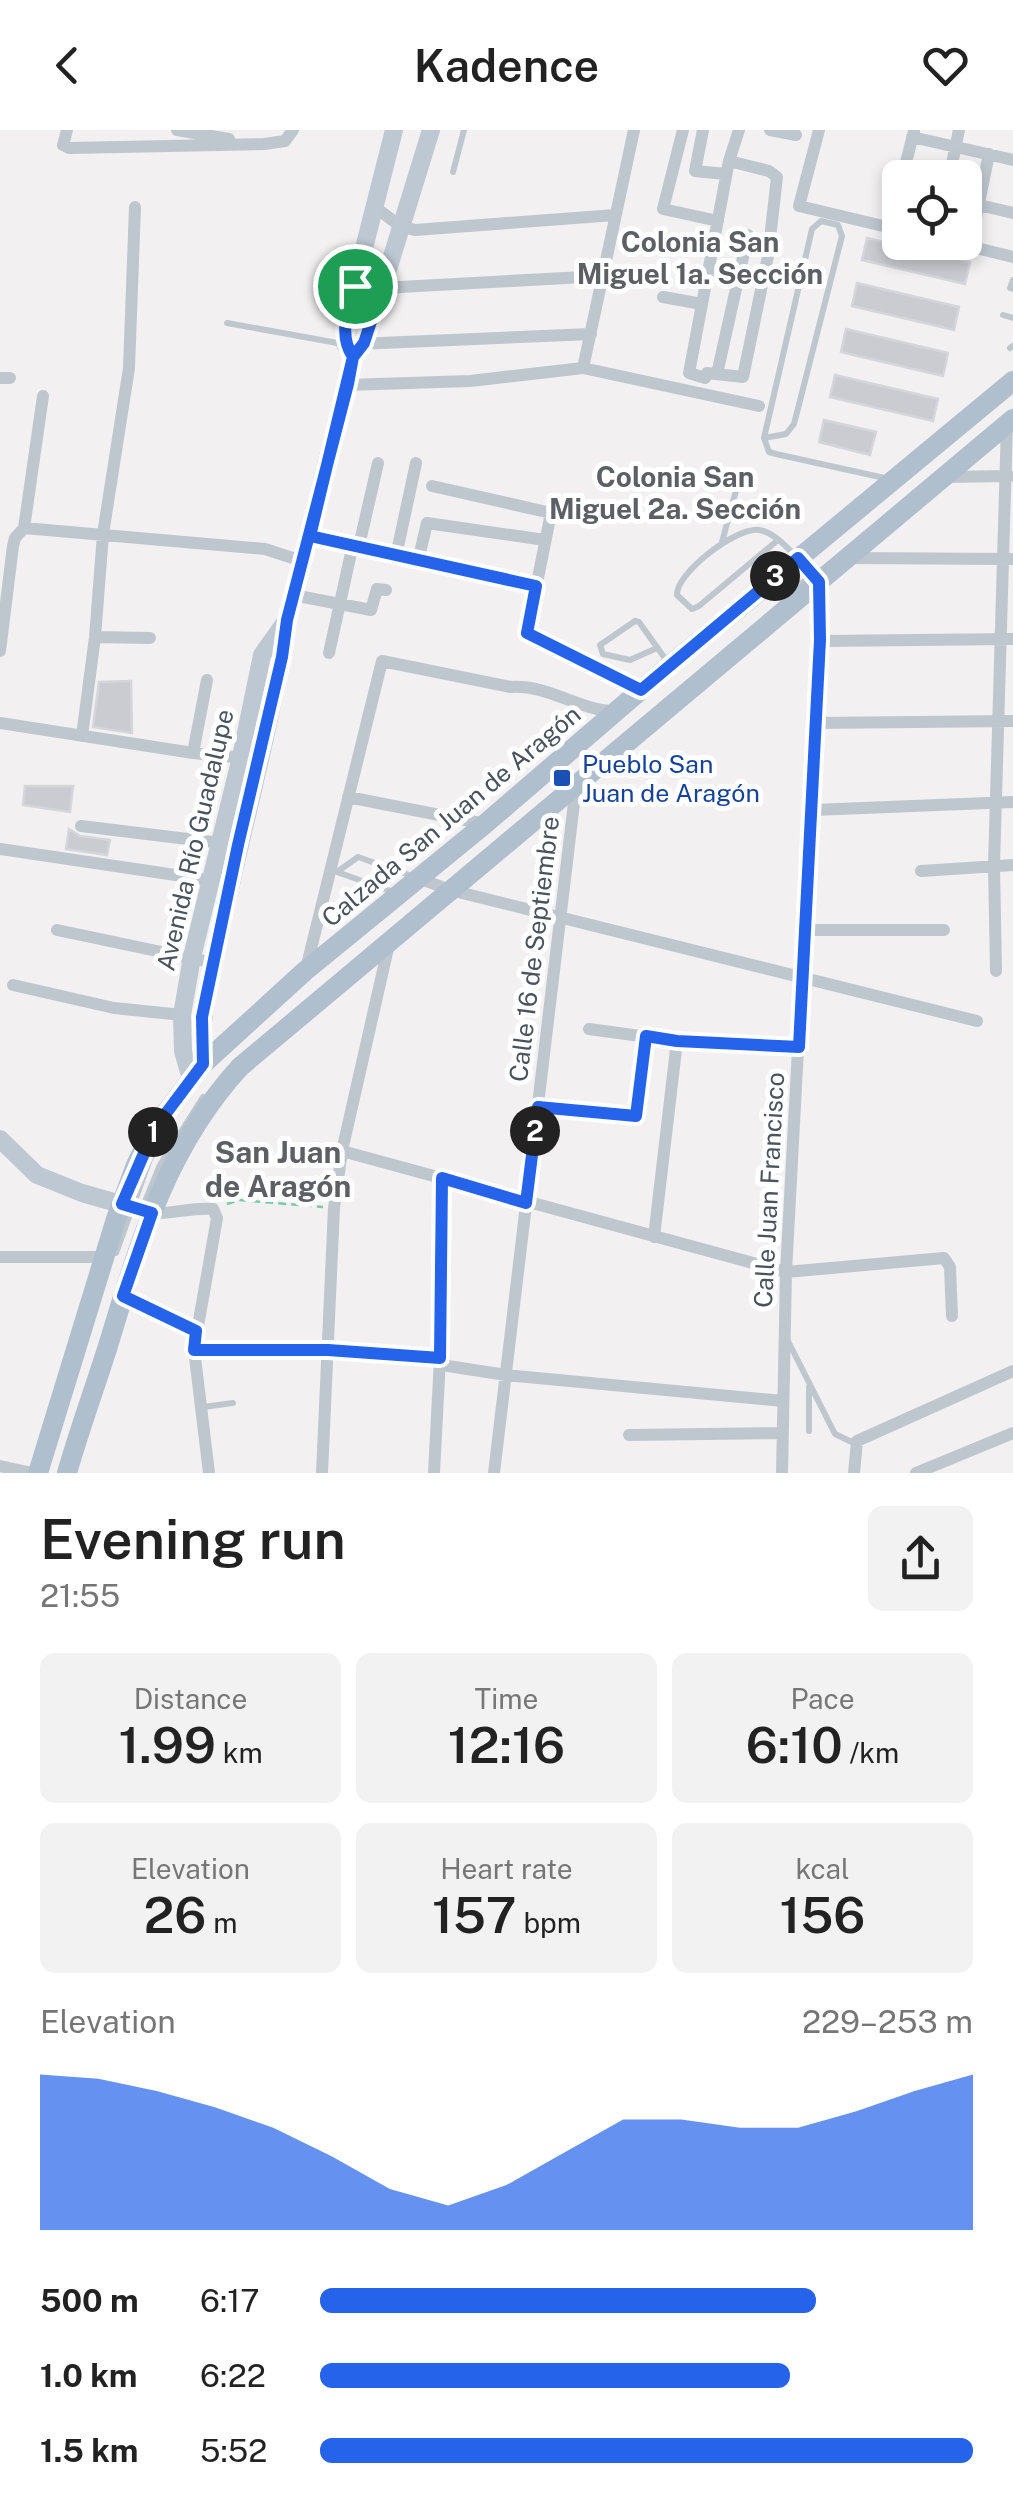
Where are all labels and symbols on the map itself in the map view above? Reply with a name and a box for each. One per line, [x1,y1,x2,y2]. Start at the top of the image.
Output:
district label: Colonia San Miguel 1a. Sección [577,225,823,290]
pin [313,244,398,329]
district label: Colonia San Miguel 2a. Sección [549,460,801,525]
pin: 3 [750,551,800,601]
street label: Calzada San Juan de Aragón [316,699,586,933]
street label: Avenida Río Guadalupe [150,706,240,974]
place label: Pueblo San Juan de Aragón [582,749,760,808]
marker: Pueblo San Juan de Aragón [551,767,573,789]
street label: Calle 16 de Septiembre [503,815,565,1083]
street label: Calle Juan Francisco [748,1071,790,1309]
pin: 2 [510,1106,560,1156]
pin: 1 [128,1107,178,1157]
district label: San Juan de Aragón [205,1134,351,1204]

